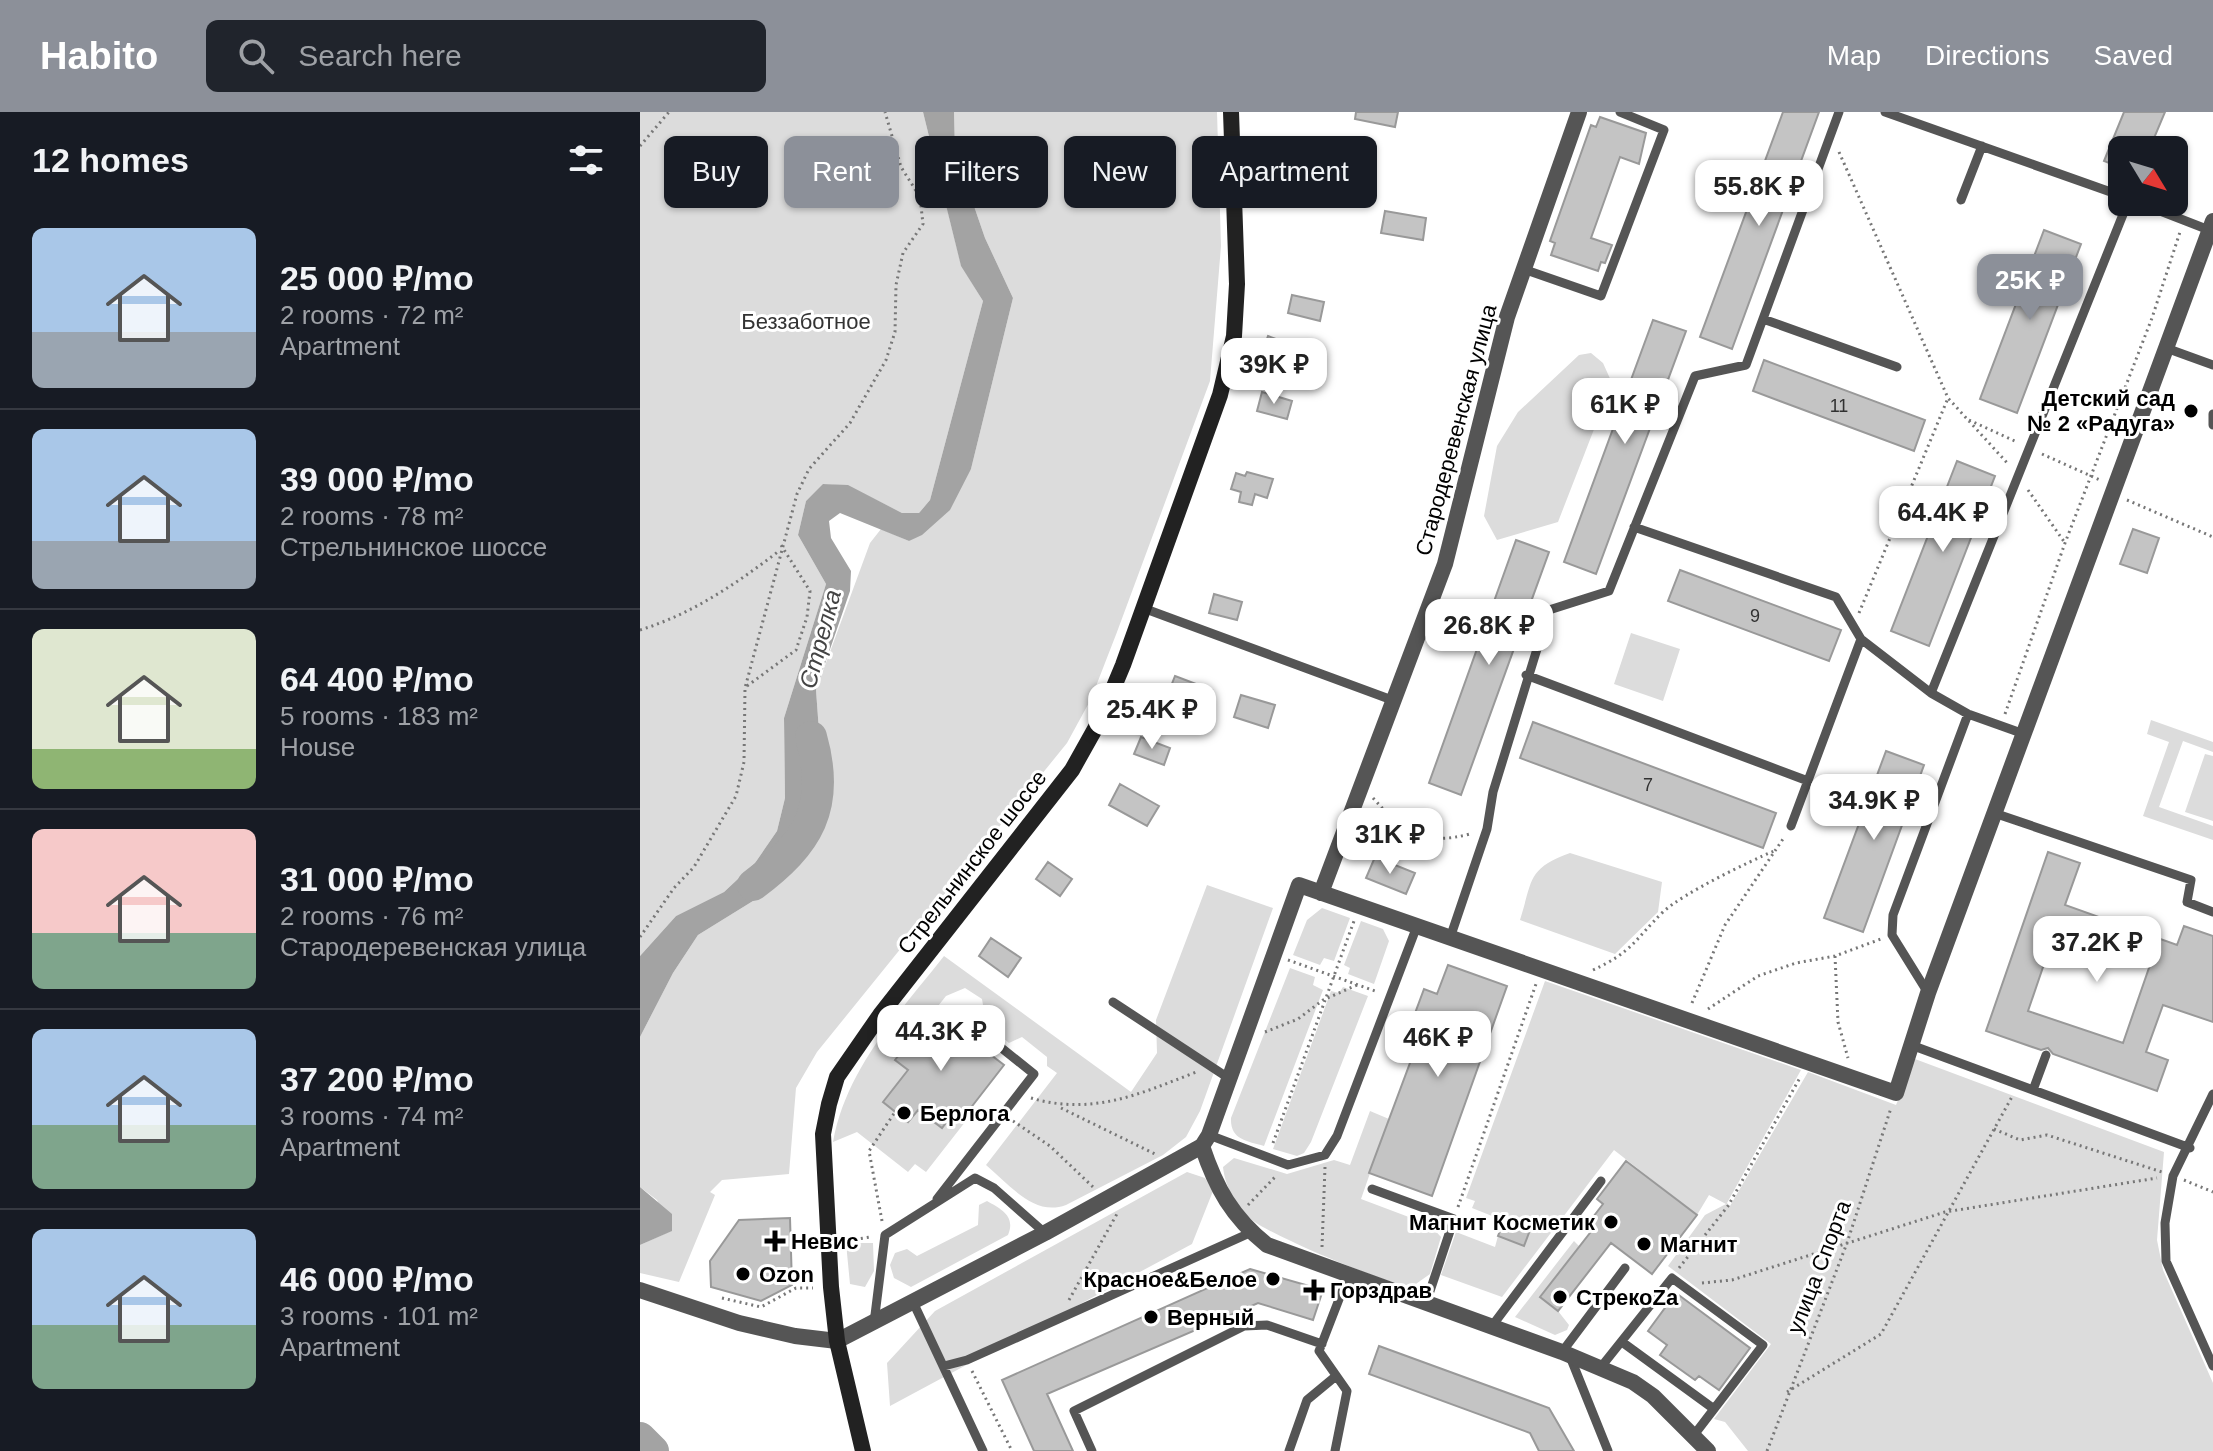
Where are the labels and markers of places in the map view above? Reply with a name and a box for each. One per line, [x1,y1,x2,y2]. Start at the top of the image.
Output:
pin: 55.8K ₽ [1685,160,1833,228]
pin: 25K ₽ [1974,254,2086,322]
pin: 39K ₽ [1218,338,1330,406]
pin: 61K ₽ [1569,378,1681,446]
place label: Детский сад № 2 «Радуга» [2027,386,2175,436]
marker: Детский сад № 2 «Радуга» [2182,402,2200,420]
pin: 64.4K ₽ [1869,486,2017,554]
pin: 26.8K ₽ [1415,599,1563,667]
pin: 25.4K ₽ [1078,683,1226,751]
pin: 34.9K ₽ [1800,774,1948,842]
pin: 31K ₽ [1334,808,1446,876]
pin: 37.2K ₽ [2023,916,2171,984]
pin: 44.3K ₽ [867,1005,1015,1073]
pin: 46K ₽ [1382,1011,1494,1079]
place label: Берлога [920,1101,1010,1126]
marker: Берлога [895,1104,913,1122]
place label: Магнит Косметик [1409,1210,1596,1235]
marker: Магнит Косметик [1602,1213,1620,1231]
place label: Невис [791,1229,858,1254]
marker: Невис [766,1232,784,1250]
place label: Магнит [1660,1232,1738,1257]
marker: Магнит [1635,1235,1653,1253]
place label: Ozon [759,1262,814,1287]
marker: Ozon [734,1265,752,1283]
place label: Красное&Белое [1083,1267,1257,1292]
marker: Красное&Белое [1264,1270,1282,1288]
place label: Горздрав [1330,1278,1432,1303]
marker: Горздрав [1305,1281,1323,1299]
place label: СтрекоZа [1576,1285,1679,1310]
marker: СтрекоZа [1551,1288,1569,1306]
place label: Верный [1167,1305,1254,1330]
marker: Верный [1142,1308,1160,1326]

